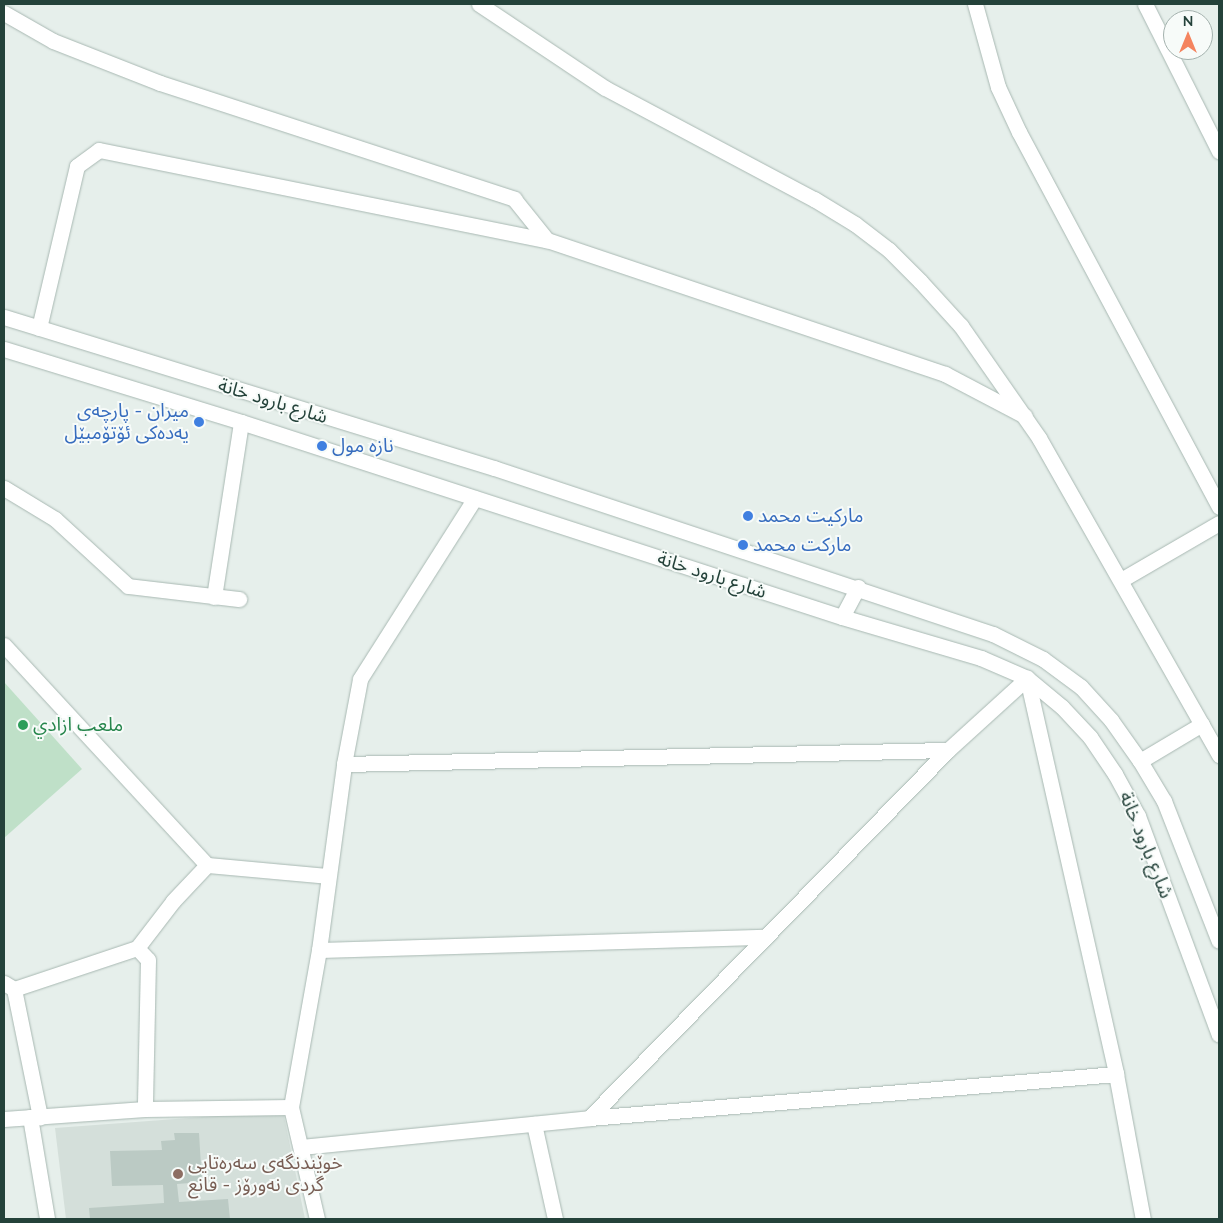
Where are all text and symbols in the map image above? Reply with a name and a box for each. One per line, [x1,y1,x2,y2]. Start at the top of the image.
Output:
north arrow [1163,10,1213,60]
text: N [1183,12,1193,30]
street label: شارع بارود خانة [216,374,330,428]
place label: میران - پارچەی یەدەکی ئۆتۆمبێل [64,400,189,444]
marker: میران - پارچەی یەدەکی ئۆتۆمبێل [193,416,205,428]
place label: نازه مول [332,435,394,457]
marker: نازه مول [316,440,328,452]
place label: ماركيت محمد [758,505,864,527]
marker: ماركيت محمد [742,510,754,522]
place label: ماركت محمد [753,534,851,556]
marker: ماركت محمد [737,539,749,551]
street label: شارع بارود خانة [655,547,769,603]
place label: ملعب ازادي [33,714,123,736]
marker: ملعب ازادي [17,719,29,731]
street label: شارع بارود خانة [1114,788,1178,902]
place label: خوێندنگەی سەرەتایی گردی نەورۆز - قانع [188,1152,343,1196]
marker: خوێندنگەی سەرەتایی گردی نەورۆز - قانع [172,1168,184,1180]

